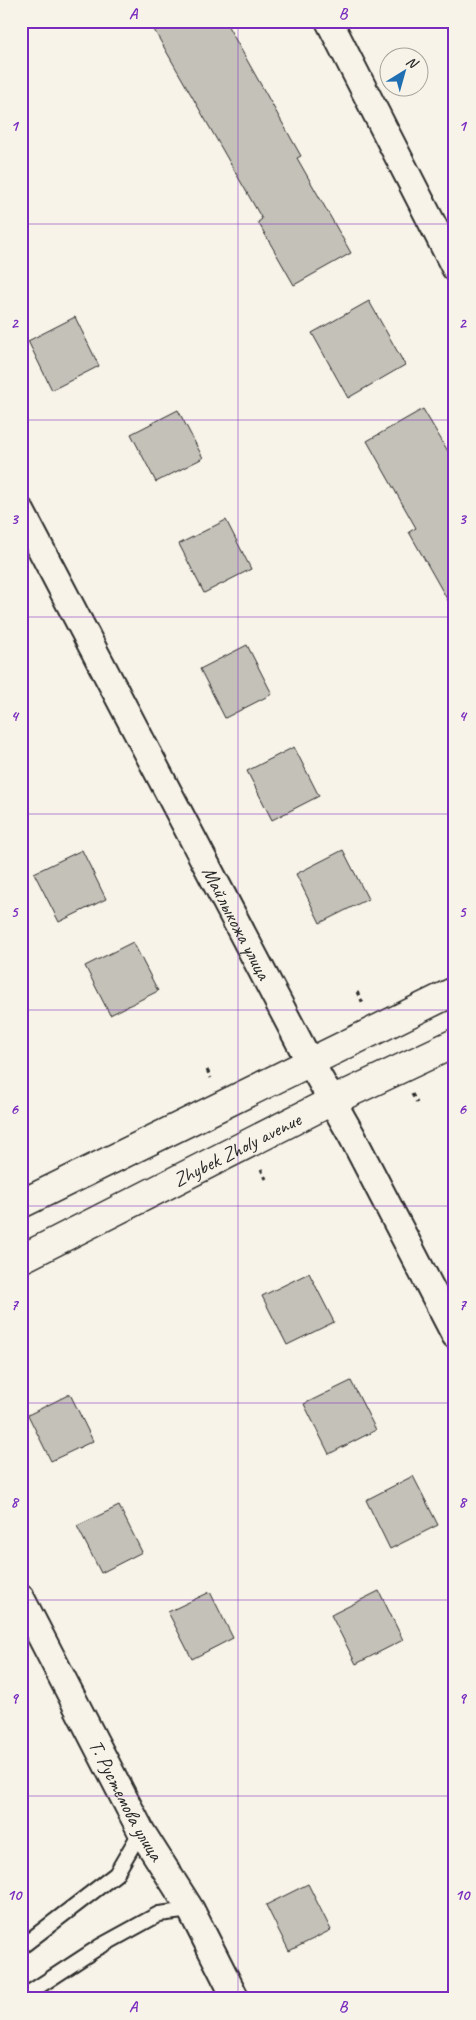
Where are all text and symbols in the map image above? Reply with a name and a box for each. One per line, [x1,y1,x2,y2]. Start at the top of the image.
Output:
text: A [129,4,139,24]
text: B [339,4,349,24]
north arrow [378,48,428,98]
text: N [403,53,422,73]
text: 1 [10,116,19,136]
text: 1 [458,116,467,136]
text: 2 [10,313,19,333]
text: 2 [458,313,467,333]
text: 3 [10,509,19,529]
text: 3 [458,509,467,529]
text: 4 [10,706,19,726]
text: 4 [458,706,467,726]
street label: Майлыкожа улица [196,862,277,986]
text: 5 [11,902,20,922]
text: 5 [459,902,468,922]
text: 6 [10,1099,19,1119]
text: 6 [458,1099,467,1119]
street label: Zhybek Zholy avenue [169,1106,306,1193]
text: 7 [10,1295,19,1315]
text: 7 [458,1295,467,1315]
text: 8 [10,1492,19,1512]
text: 8 [458,1492,467,1512]
text: 9 [10,1688,19,1708]
text: 9 [458,1688,467,1708]
street label: Т. Рустемова улица [83,1736,169,1867]
text: 10 [7,1885,23,1905]
text: 10 [455,1885,471,1905]
text: A [129,1997,139,2017]
text: B [339,1997,349,2017]

